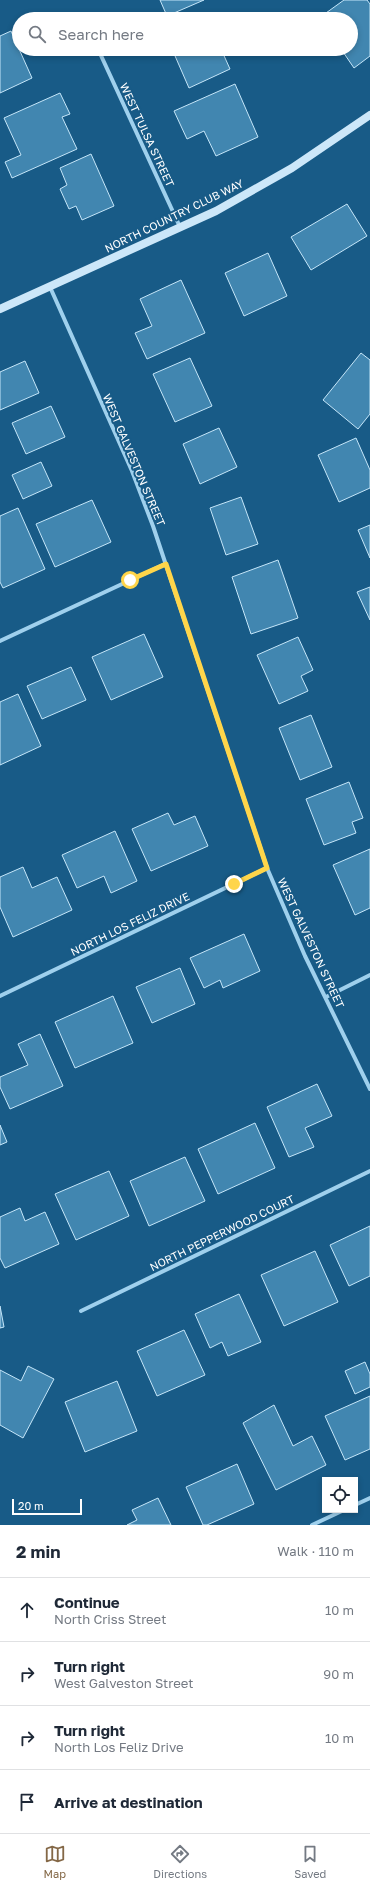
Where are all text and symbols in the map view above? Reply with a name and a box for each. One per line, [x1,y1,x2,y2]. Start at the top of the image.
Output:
search box [12,12,358,56]
icon: search [26,23,48,45]
text: Search here [58,25,144,43]
street label: WEST TULSA STREET [118,81,177,189]
street label: NORTH COUNTRY CLUB WAY [102,176,245,255]
street label: WEST GALVESTON STREET [101,392,168,528]
route start [121,571,139,589]
route end [225,875,243,893]
street label: WEST GALVESTON STREET [275,876,347,1010]
street label: NORTH LOS FELIZ DRIVE [68,889,192,958]
street label: NORTH PEPPERWOOD COURT [147,1192,296,1273]
map controls [322,1477,358,1513]
button: locate [322,1477,358,1513]
scale bar [12,1497,82,1516]
text: 20 m [18,1499,44,1512]
text: 2 min [16,1541,60,1562]
text: Walk · 110 m [277,1543,354,1559]
text: Continue [54,1593,120,1611]
icon: ahead [16,1599,38,1621]
text: 10 m [325,1602,354,1618]
text: North Criss Street [54,1611,166,1627]
text: Turn right [54,1657,125,1675]
icon: right [16,1663,38,1685]
text: 90 m [323,1666,354,1682]
text: West Galveston Street [54,1675,193,1691]
text: Turn right [54,1721,125,1739]
icon: right [16,1727,38,1749]
text: 10 m [325,1730,354,1746]
text: North Los Feliz Drive [54,1739,184,1755]
icon: arrive [16,1791,38,1813]
text: Arrive at destination [54,1793,203,1811]
tab: Map [44,1843,66,1880]
tab: Directions [153,1843,207,1880]
tab: Saved [294,1843,326,1880]

